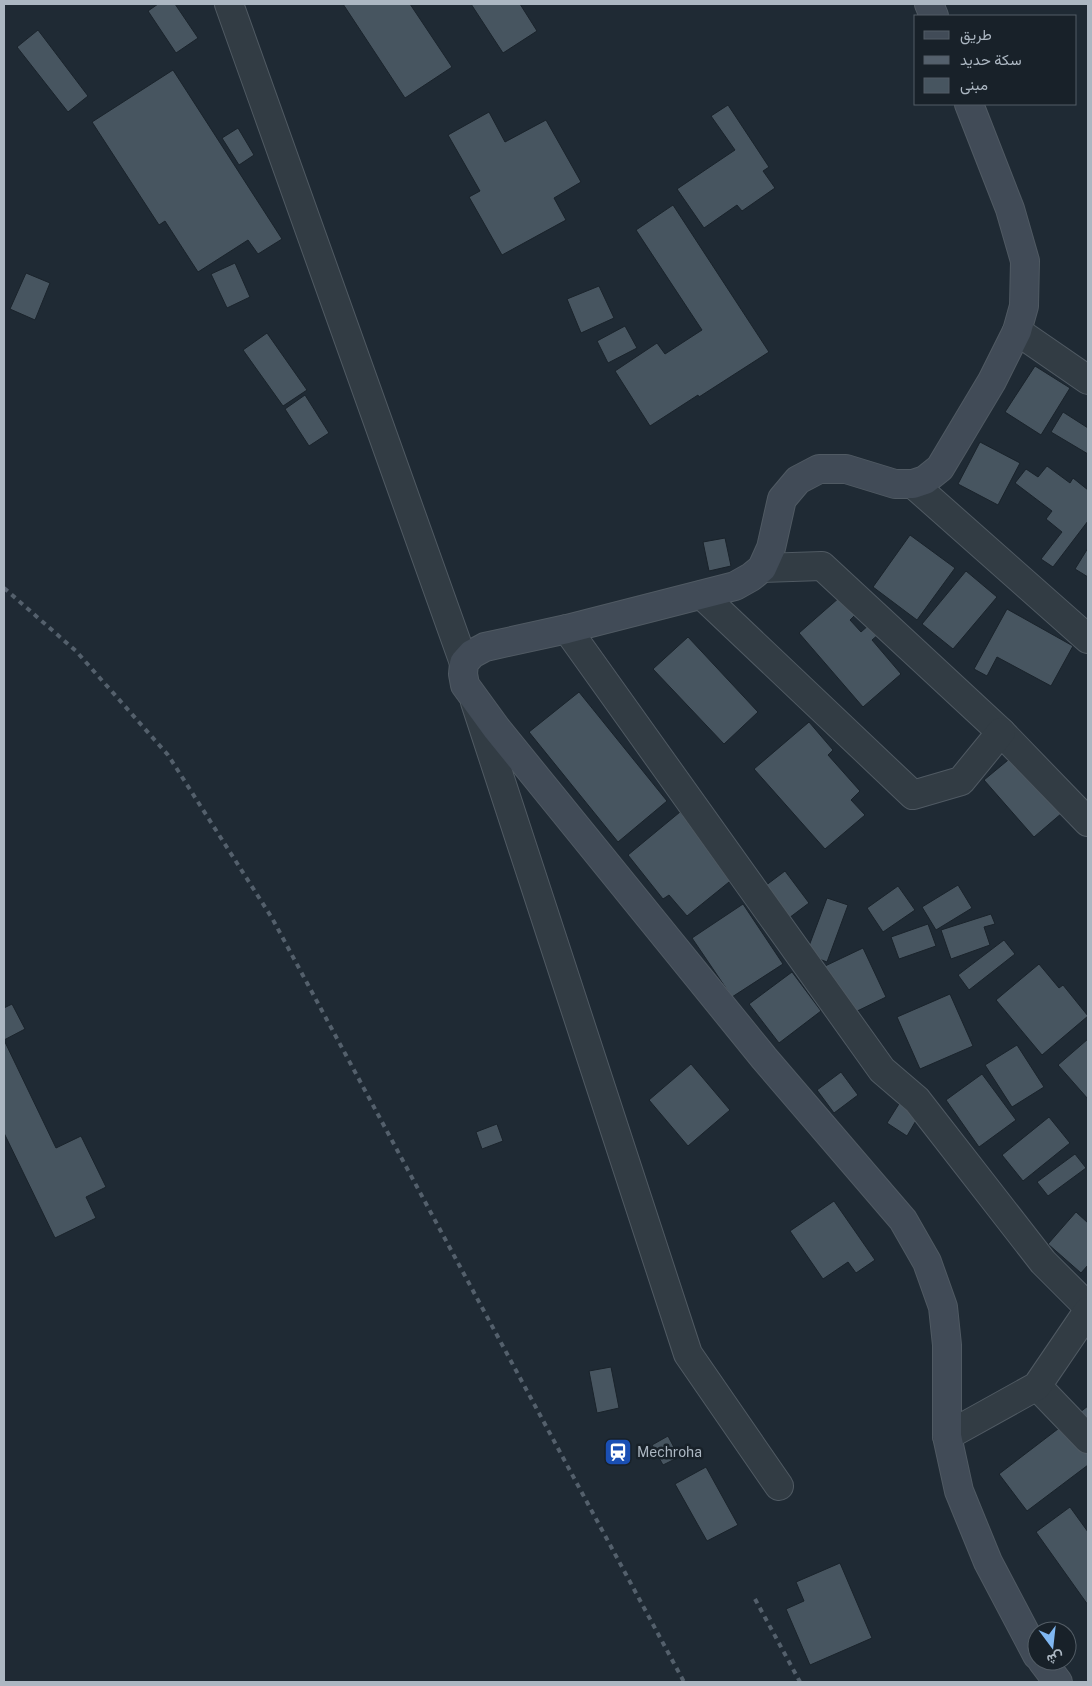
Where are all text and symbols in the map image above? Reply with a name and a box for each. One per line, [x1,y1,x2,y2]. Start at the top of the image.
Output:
legend [914,15,1077,105]
text: طريق [960,26,992,45]
text: سكة حديد [960,51,1022,69]
text: مبنى [960,76,988,95]
station icon: Mechroha [603,1437,633,1467]
place label: Mechroha [637,1444,702,1460]
north arrow [1027,1621,1077,1671]
text: ش [1045,1648,1066,1669]

